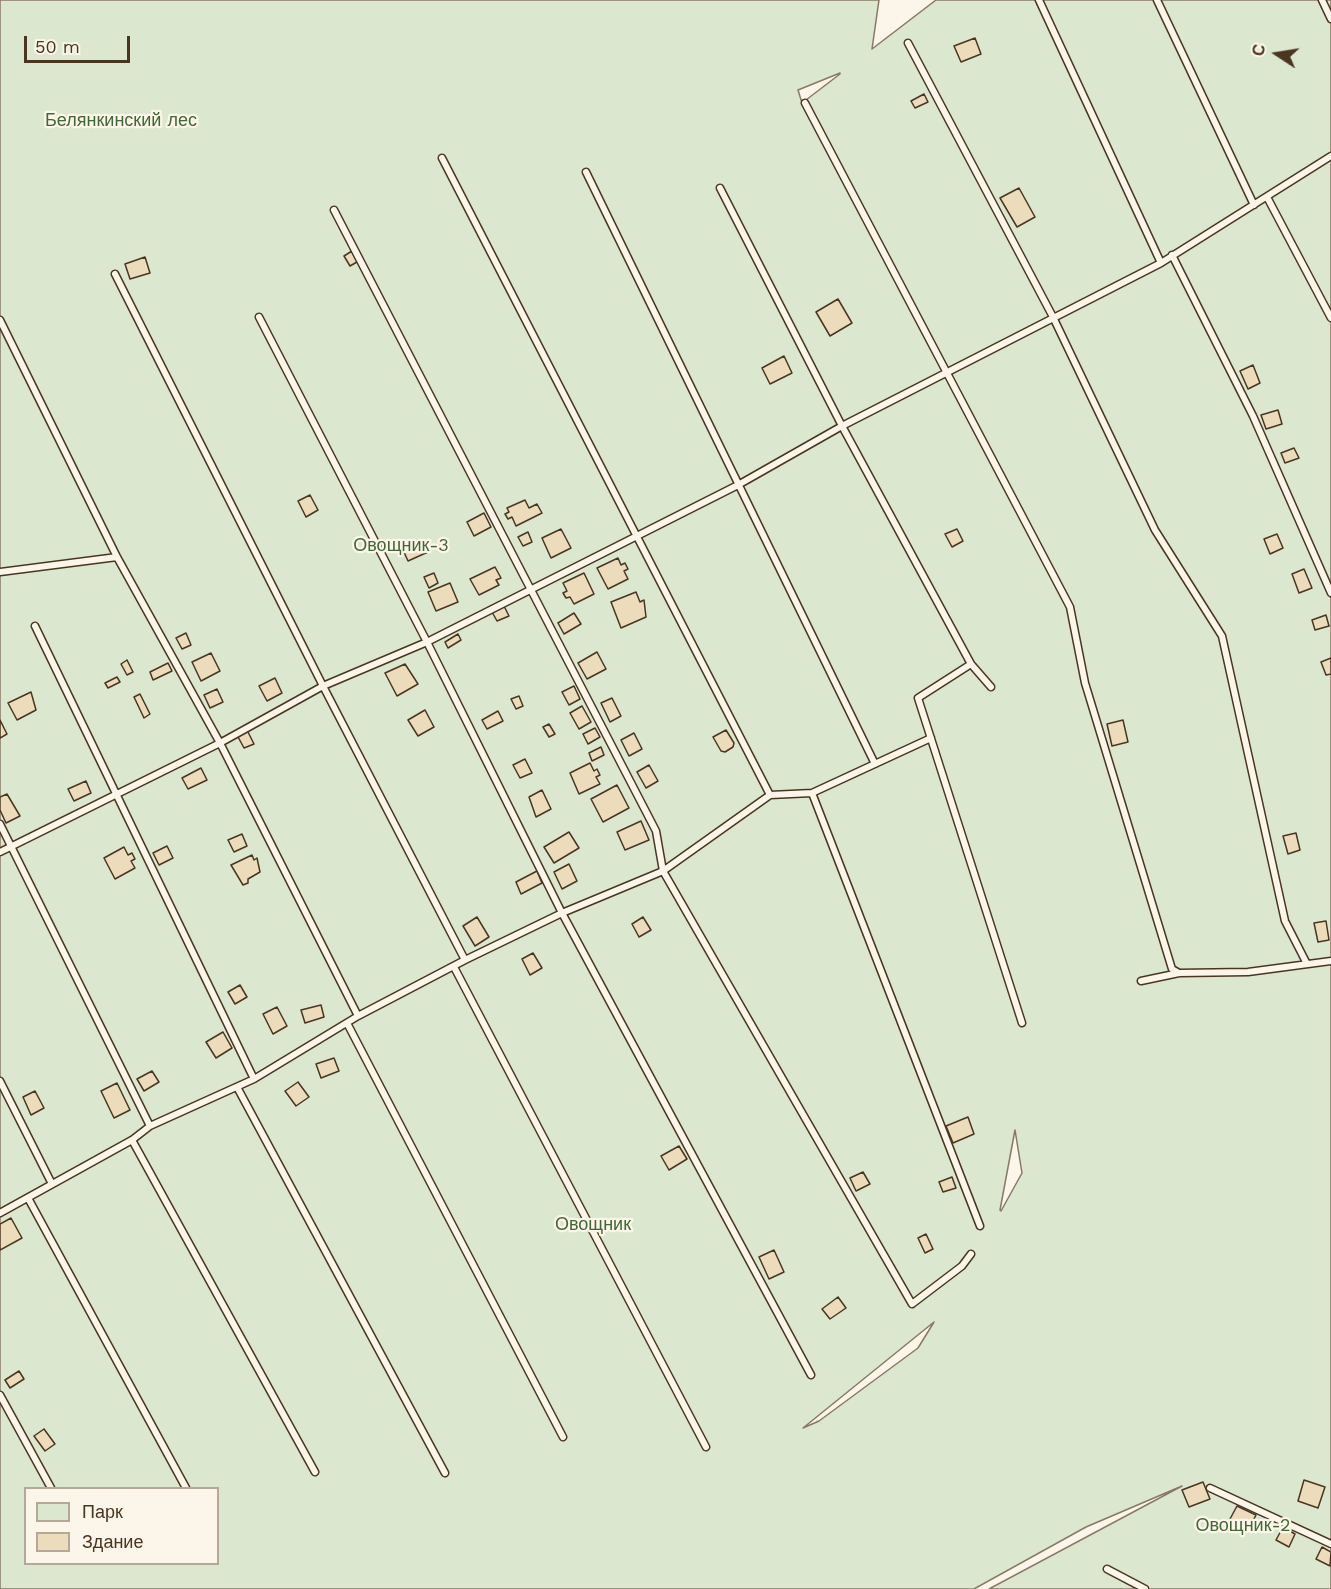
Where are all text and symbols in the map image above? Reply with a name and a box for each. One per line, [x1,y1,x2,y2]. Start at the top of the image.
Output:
scale bar [27,24,134,62]
north arrow [1247,24,1307,84]
text: 50 m [35,36,80,57]
text: С [1248,43,1269,58]
park label: Белянкинский лес [45,110,197,132]
park label: Овощник-3 [353,535,449,557]
park label: Овощник [555,1214,631,1236]
legend [24,1487,219,1565]
text: Парк [82,1501,123,1522]
park label: Овощник-2 [1195,1515,1291,1537]
text: Здание [82,1531,143,1552]

